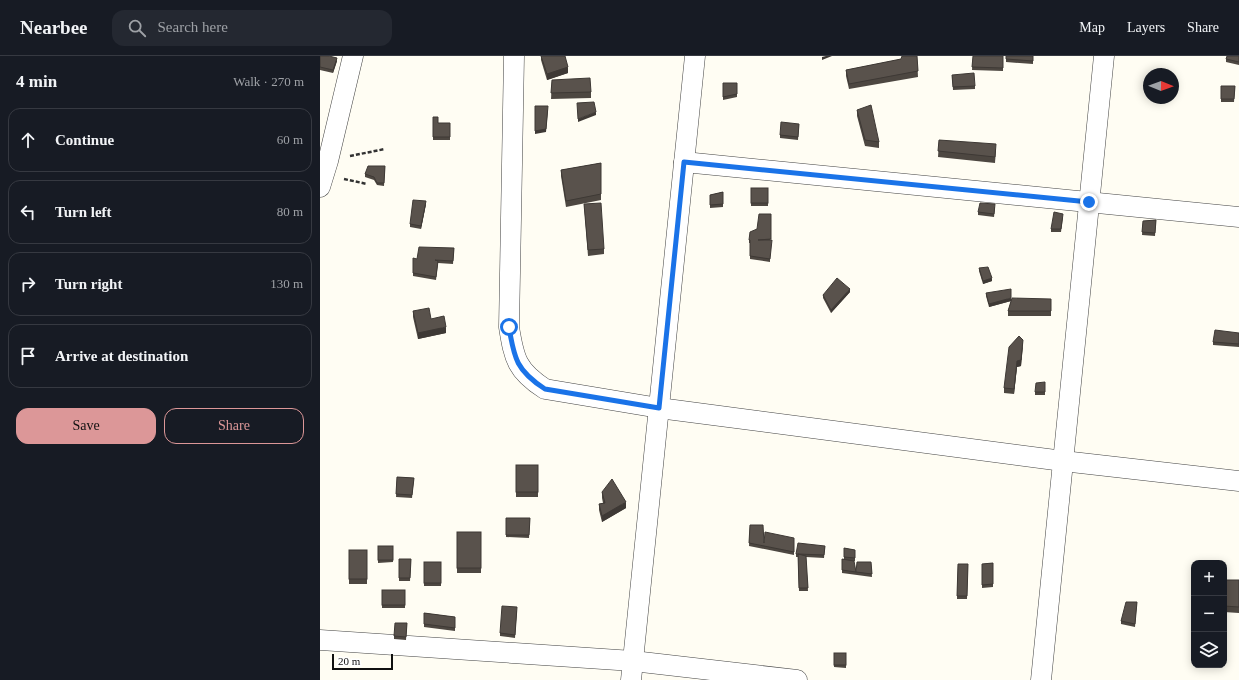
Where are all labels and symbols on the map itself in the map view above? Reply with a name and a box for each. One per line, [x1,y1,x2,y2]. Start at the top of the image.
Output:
north arrow [1143,68,1179,104]
route end [1080,193,1098,211]
route start [500,318,518,336]
scale bar [332,652,393,671]

